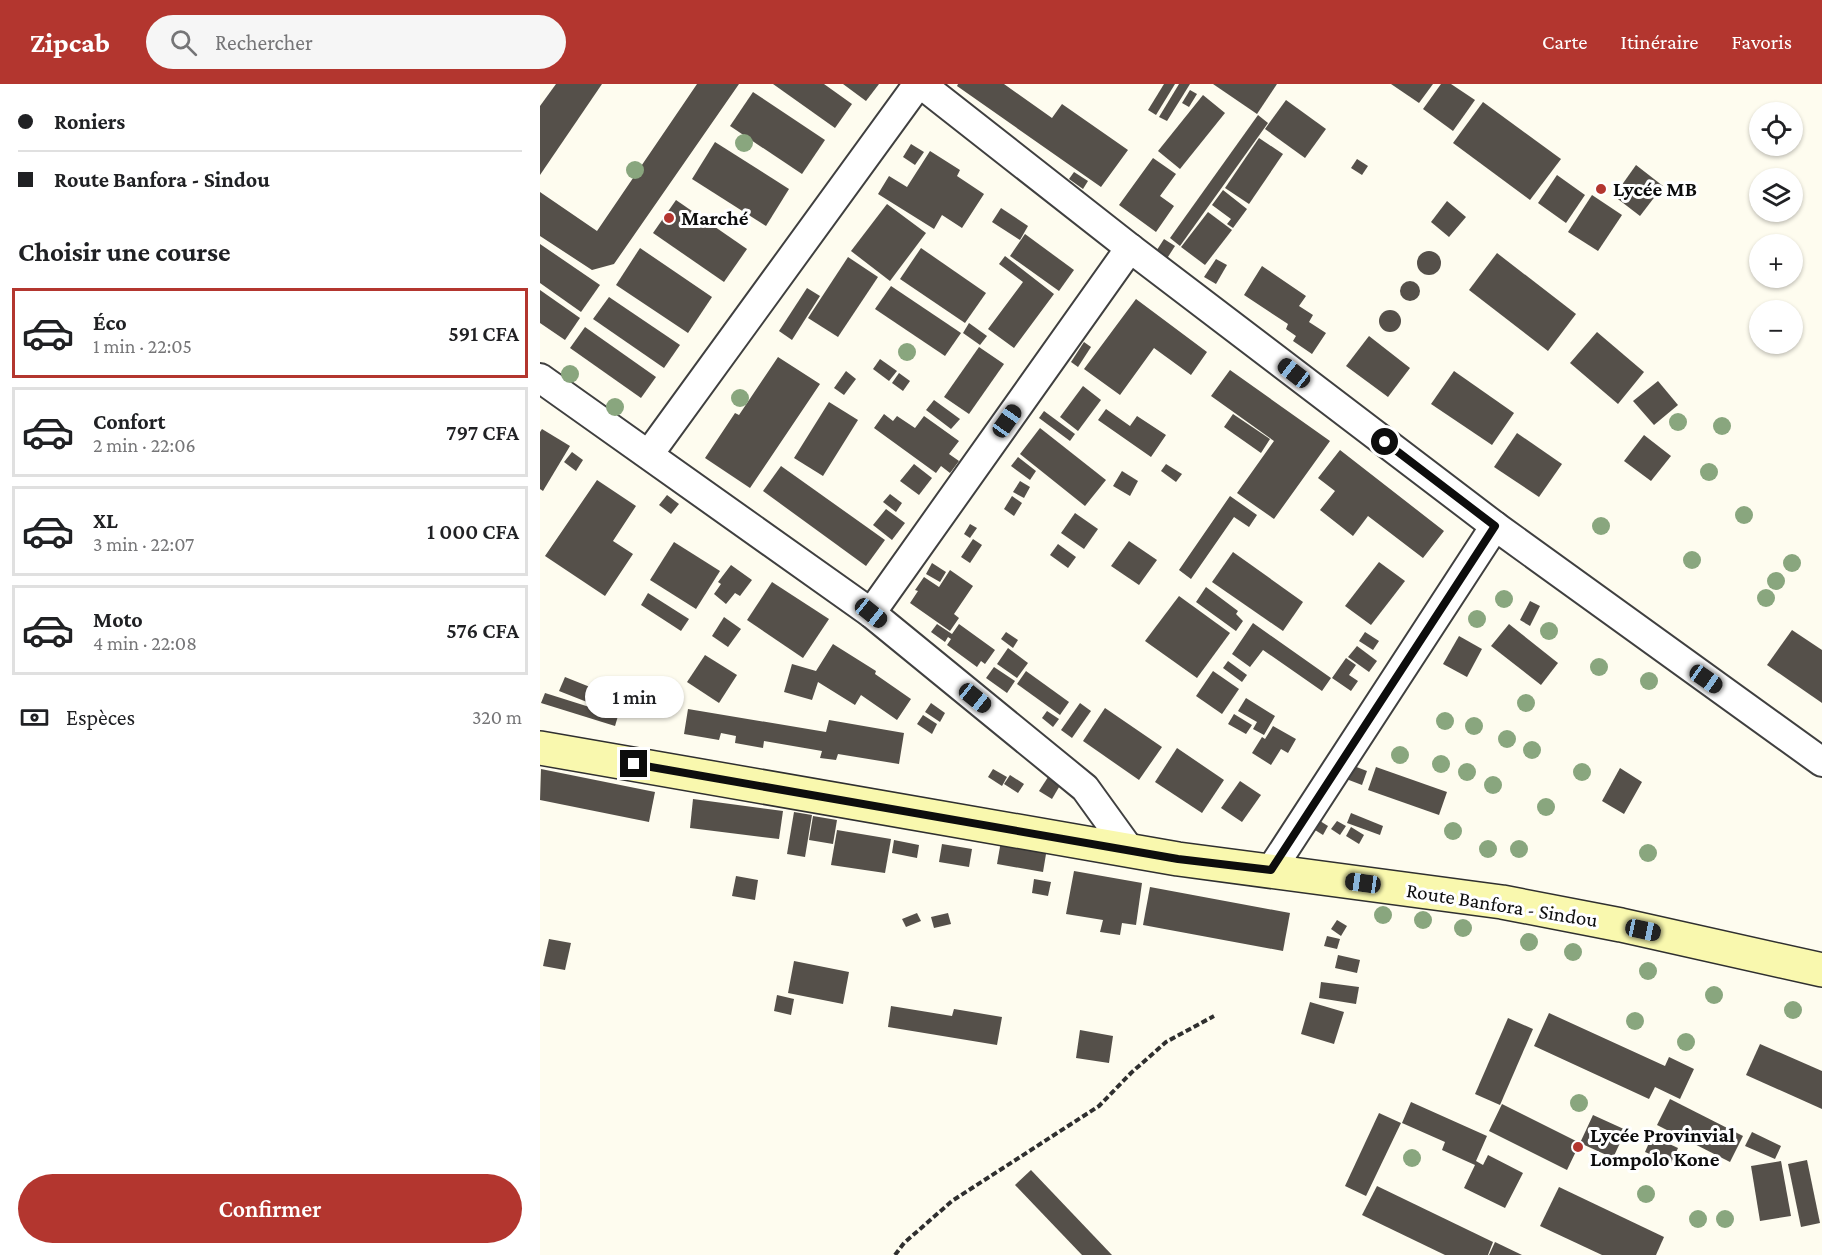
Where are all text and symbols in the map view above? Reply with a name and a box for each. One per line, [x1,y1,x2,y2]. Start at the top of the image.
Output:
search box [146,15,566,69]
icon: search [167,26,200,59]
text: Zipcab [30,27,110,58]
text: Rechercher [215,30,313,55]
text: Carte [1542,30,1588,54]
text: Itinéraire [1621,30,1698,54]
text: Favoris [1731,30,1792,54]
map controls [1749,102,1803,354]
button: locate [1749,102,1803,156]
text: Roniers [54,109,125,134]
text: Route Banfora - Sindou [54,167,270,192]
button: layers [1749,168,1803,222]
place label: Lycée MB [1613,177,1697,201]
marker: Lycée MB [1594,182,1608,196]
place label: Marché [681,206,749,230]
marker: Marché [662,211,676,225]
button: + [1749,234,1803,288]
text: Choisir une course [18,237,231,267]
button: − [1749,300,1803,354]
icon: car [21,306,75,360]
text: Éco [93,310,127,335]
text: 591 CFA [448,321,519,346]
text: 1 min · 22:05 [93,335,192,357]
car [1274,355,1314,391]
car [989,401,1025,441]
icon: car [21,405,75,459]
text: Confort [93,409,166,434]
text: 797 CFA [446,420,519,445]
route start [1371,428,1398,455]
text: 2 min · 22:06 [93,434,196,456]
icon: car [21,504,75,558]
text: XL [93,508,118,533]
text: 1 000 CFA [427,519,519,544]
text: 3 min · 22:07 [93,533,194,555]
car [851,595,891,631]
icon: car [21,603,75,657]
text: Moto [93,607,143,632]
text: 576 CFA [446,618,519,643]
text: 4 min · 22:08 [93,632,197,654]
car [1686,661,1726,697]
callout: 1 min [584,677,684,719]
car [955,680,995,716]
text: 1 min [612,686,657,708]
icon: cash [18,701,51,734]
text: Espèces [66,705,135,730]
text: 320 m [472,706,522,728]
route end [620,750,647,777]
car [1344,872,1382,894]
street label: Route Banfora - Sindou [1405,878,1599,932]
car [1624,917,1662,943]
place label: Lycée Provinvial Lompolo Kone [1590,1123,1735,1171]
marker: Lycée Provinvial Lompolo Kone [1571,1140,1585,1154]
button: Confirmer [18,1174,522,1243]

